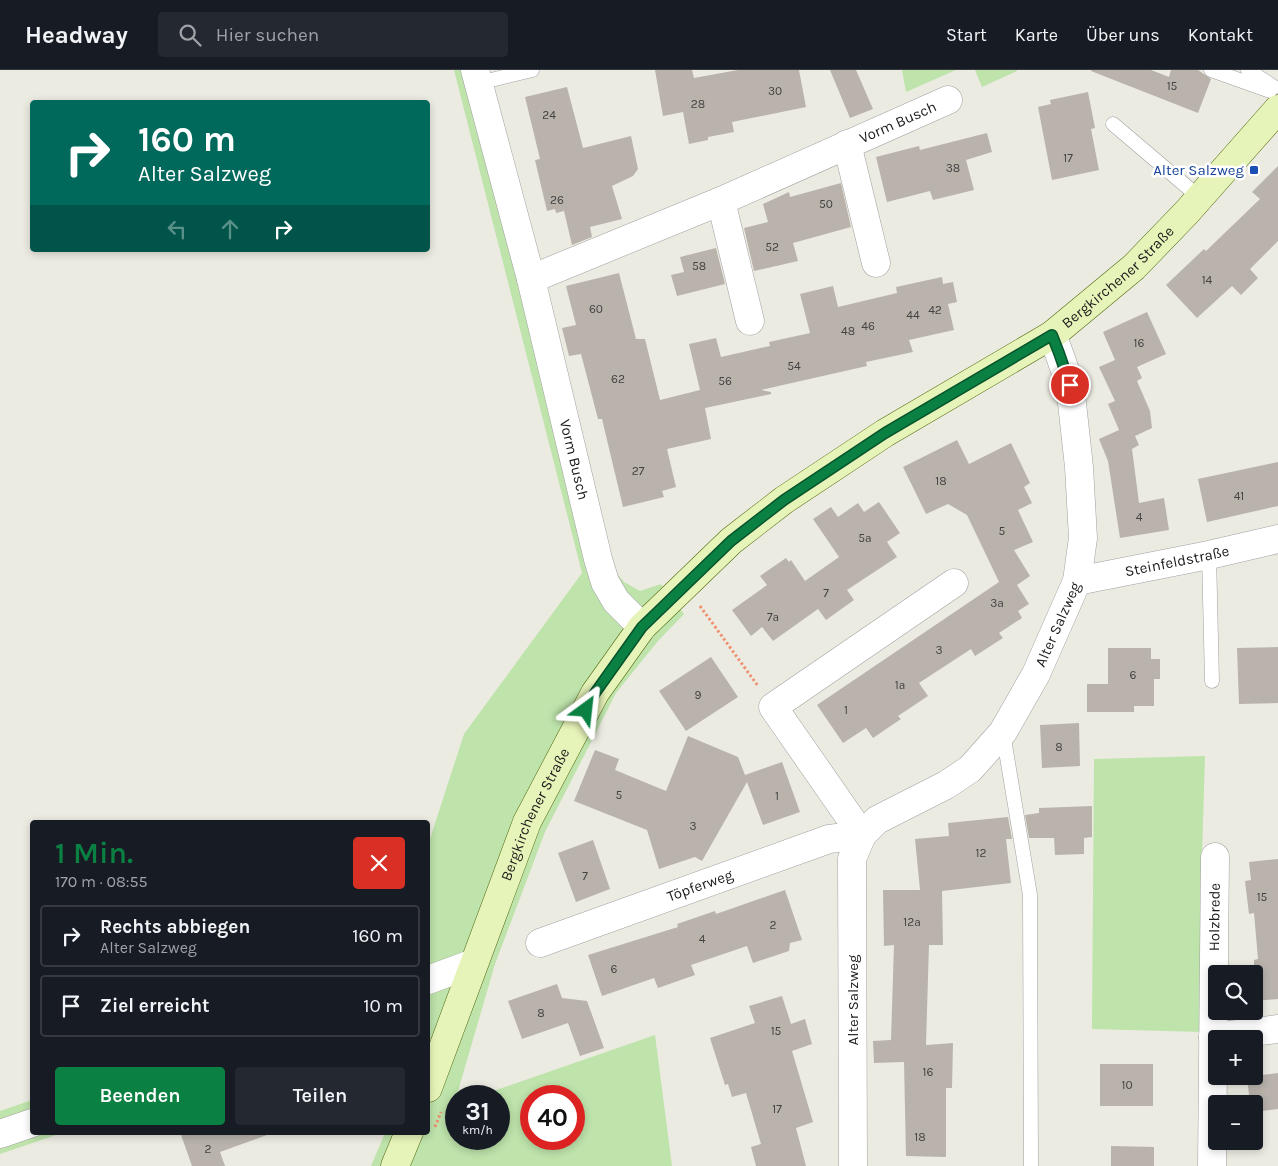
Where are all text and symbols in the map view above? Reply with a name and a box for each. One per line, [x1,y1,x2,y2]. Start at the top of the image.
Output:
search box [158,12,508,57]
text: Headway [25,21,128,49]
icon: search [176,21,204,49]
text: Hier suchen [216,24,319,46]
text: Start [946,24,987,46]
text: Karte [1015,24,1058,46]
text: Über uns [1086,24,1160,46]
text: Kontakt [1188,24,1253,46]
house number: 15 [1167,79,1178,93]
house number: 30 [768,84,782,98]
house number: 28 [691,97,705,111]
street label: Vorm Busch [857,97,939,147]
house number: 24 [542,108,556,122]
text: 160 m [138,119,236,160]
icon: right [55,120,120,185]
house number: 17 [1063,151,1073,165]
text: Alter Salzweg [138,161,271,187]
house number: 38 [946,161,960,175]
place label: Alter Salzweg [1153,161,1245,179]
marker: Alter Salzweg [1248,164,1260,176]
house number: 26 [550,193,564,207]
house number: 50 [819,197,833,211]
icon: left [163,215,191,243]
icon: ahead [216,215,244,243]
icon: right [269,215,297,243]
street label: Bergkirchener Straße [1058,222,1178,332]
house number: 52 [765,240,779,254]
house number: 58 [692,259,706,273]
house number: 14 [1202,273,1213,287]
house number: 60 [589,302,603,316]
house number: 42 [928,303,942,317]
house number: 44 [906,308,920,322]
house number: 46 [861,319,875,333]
house number: 48 [841,324,855,338]
house number: 16 [1134,336,1145,350]
house number: 54 [787,359,801,373]
pin [1049,364,1091,406]
icon: arrive [1056,371,1084,399]
house number: 62 [611,372,625,386]
house number: 56 [718,374,732,388]
street label: Vorm Busch [556,417,593,502]
house number: 27 [632,464,645,478]
house number: 18 [935,474,947,488]
house number: 41 [1234,489,1244,503]
house number: 4 [1136,510,1143,524]
house number: 5 [999,524,1006,538]
house number: 5a [858,531,872,545]
street label: Steinfeldstraße [1123,542,1231,580]
street label: Alter Salzweg [1031,579,1085,670]
house number: 7 [823,586,829,600]
house number: 3a [990,596,1004,610]
house number: 7a [767,610,779,624]
house number: 3 [935,643,943,657]
house number: 6 [1130,668,1137,682]
house number: 1a [895,678,905,692]
position arrow [559,683,611,735]
house number: 9 [695,688,702,702]
house number: 1 [844,703,848,717]
house number: 8 [1055,740,1063,754]
street label: Bergkirchener Straße [497,745,573,883]
house number: 5 [616,788,623,802]
house number: 1 [775,789,779,803]
house number: 3 [689,819,697,833]
text: 1 Min. [55,835,133,871]
button: close [353,837,405,889]
house number: 12 [976,846,987,860]
street label: Töpferweg [665,865,736,906]
house number: 7 [582,869,588,883]
text: 170 m · 08:55 [55,872,148,891]
street label: Holzbrede [1205,883,1224,951]
house number: 15 [1257,890,1268,904]
house number: 12a [903,915,921,929]
text: Rechts abbiegen [100,916,250,938]
house number: 2 [770,918,777,932]
icon: right [57,922,85,950]
text: 160 m [352,925,403,947]
house number: 4 [699,932,706,946]
text: Alter Salzweg [100,938,197,957]
street label: Alter Salzweg [844,954,862,1045]
house number: 6 [611,962,618,976]
map controls [1208,965,1263,1150]
button: search [1208,965,1263,1020]
icon: arrive [57,992,85,1020]
text: Ziel erreicht [100,995,210,1017]
text: 10 m [363,995,403,1017]
house number: 8 [537,1006,545,1020]
house number: 15 [771,1024,782,1038]
button: + [1208,1030,1263,1085]
house number: 16 [923,1065,934,1079]
button: Beenden [55,1067,225,1125]
button: Teilen [235,1067,405,1125]
house number: 10 [1121,1078,1133,1092]
speed limit sign: 40 [520,1085,585,1150]
button: − [1208,1095,1263,1150]
text: 31 [465,1097,490,1126]
house number: 17 [772,1102,782,1116]
text: km/h [462,1123,493,1137]
house number: 18 [914,1130,926,1144]
house number: 2 [205,1142,212,1156]

